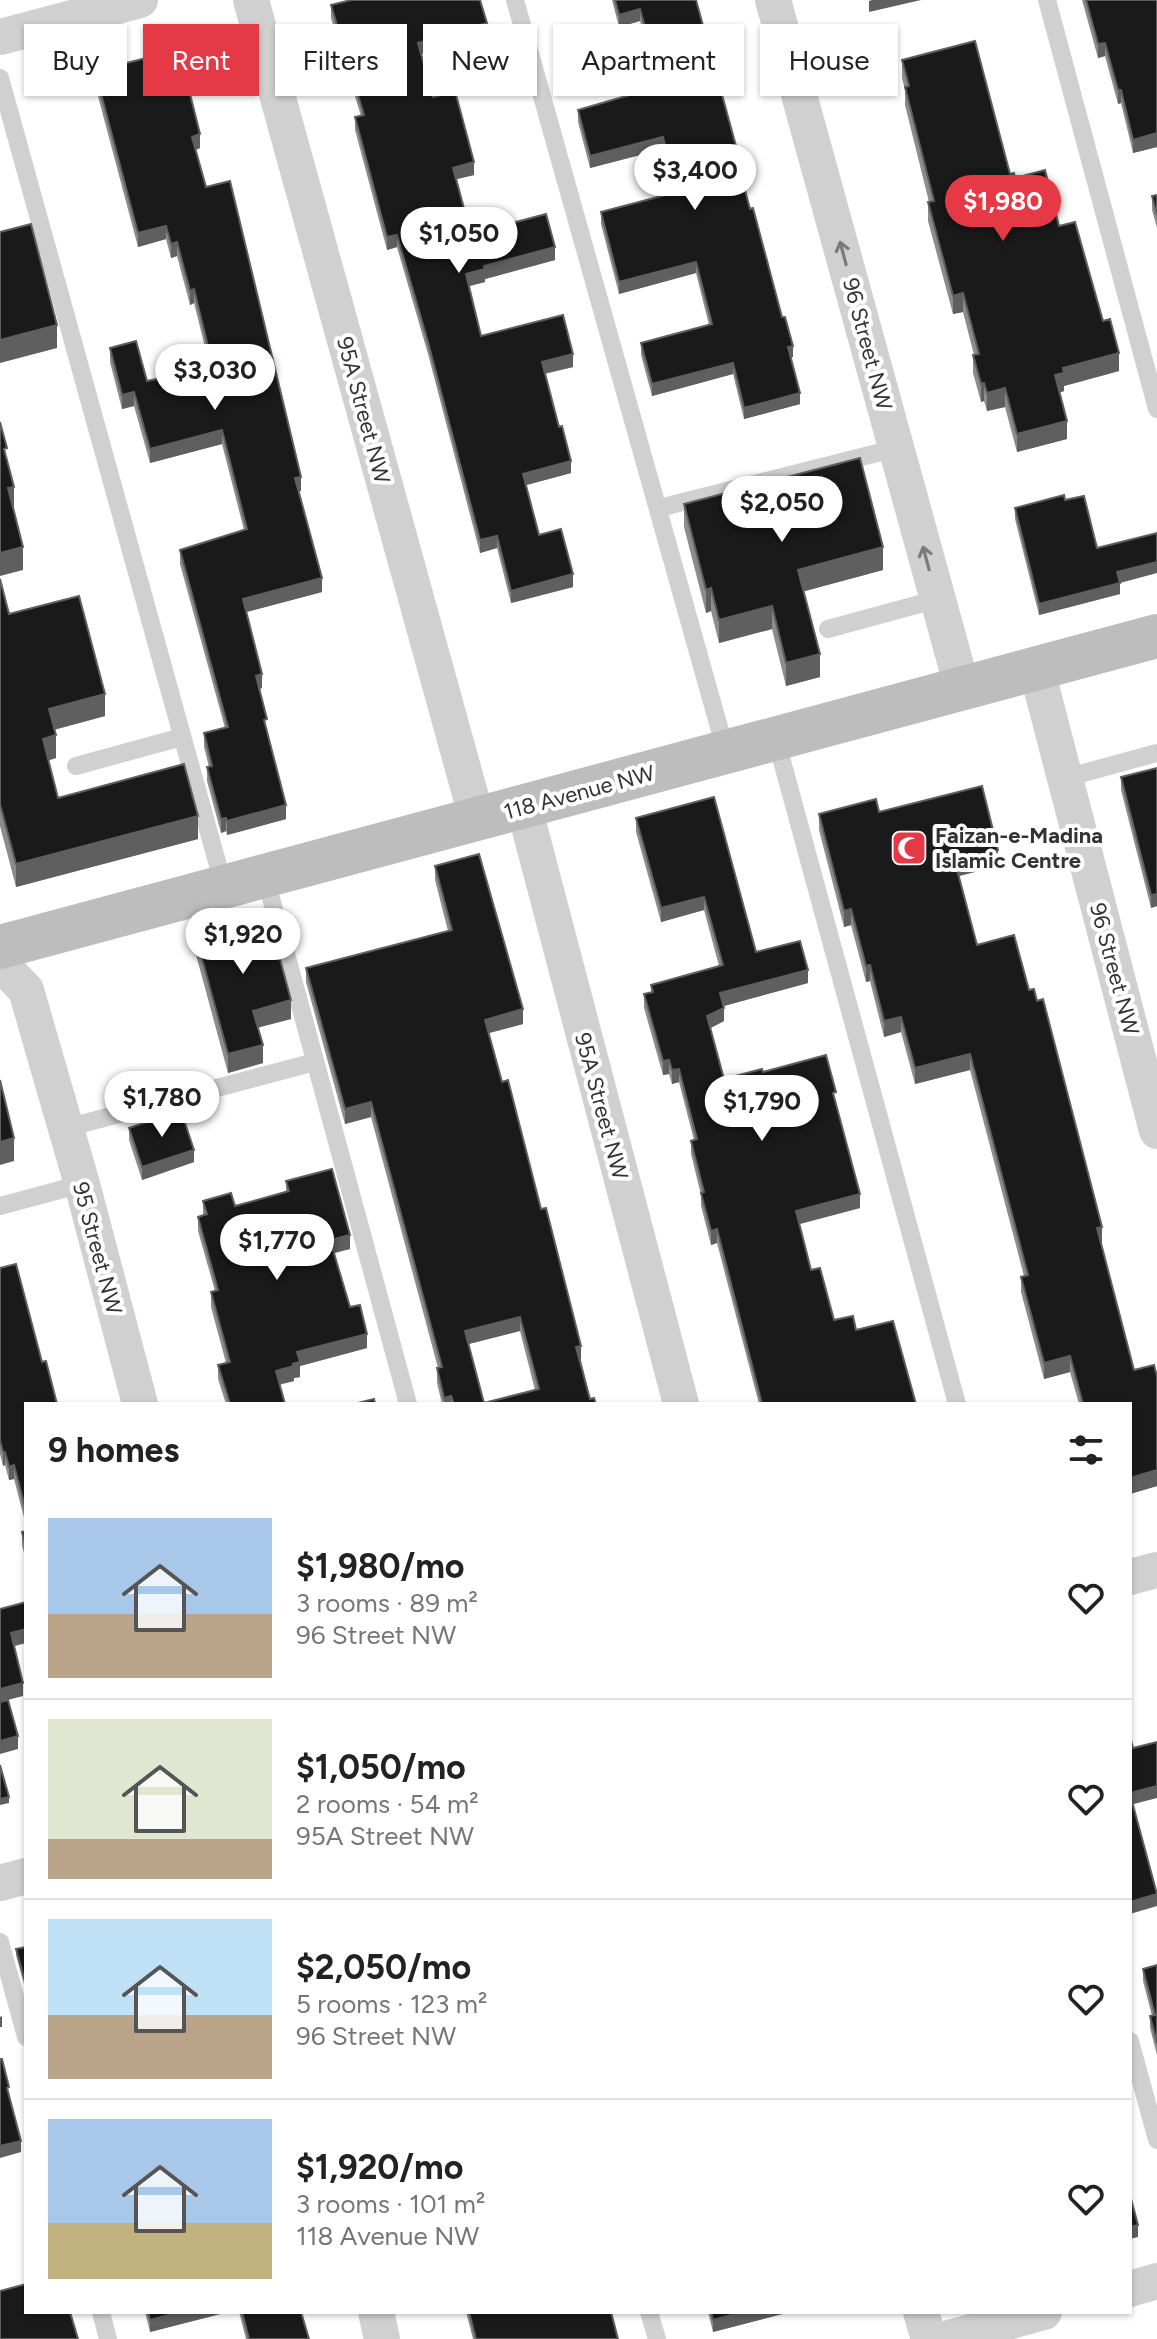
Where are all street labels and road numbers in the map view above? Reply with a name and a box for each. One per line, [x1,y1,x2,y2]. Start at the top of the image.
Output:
street label: 96 Street NW [837,275,898,413]
street label: 95A Street NW [331,334,396,486]
street label: 118 Avenue NW [501,759,658,826]
street label: 96 Street NW [1084,900,1145,1038]
street label: 95A Street NW [569,1030,634,1182]
street label: 95 Street NW [67,1179,128,1317]

